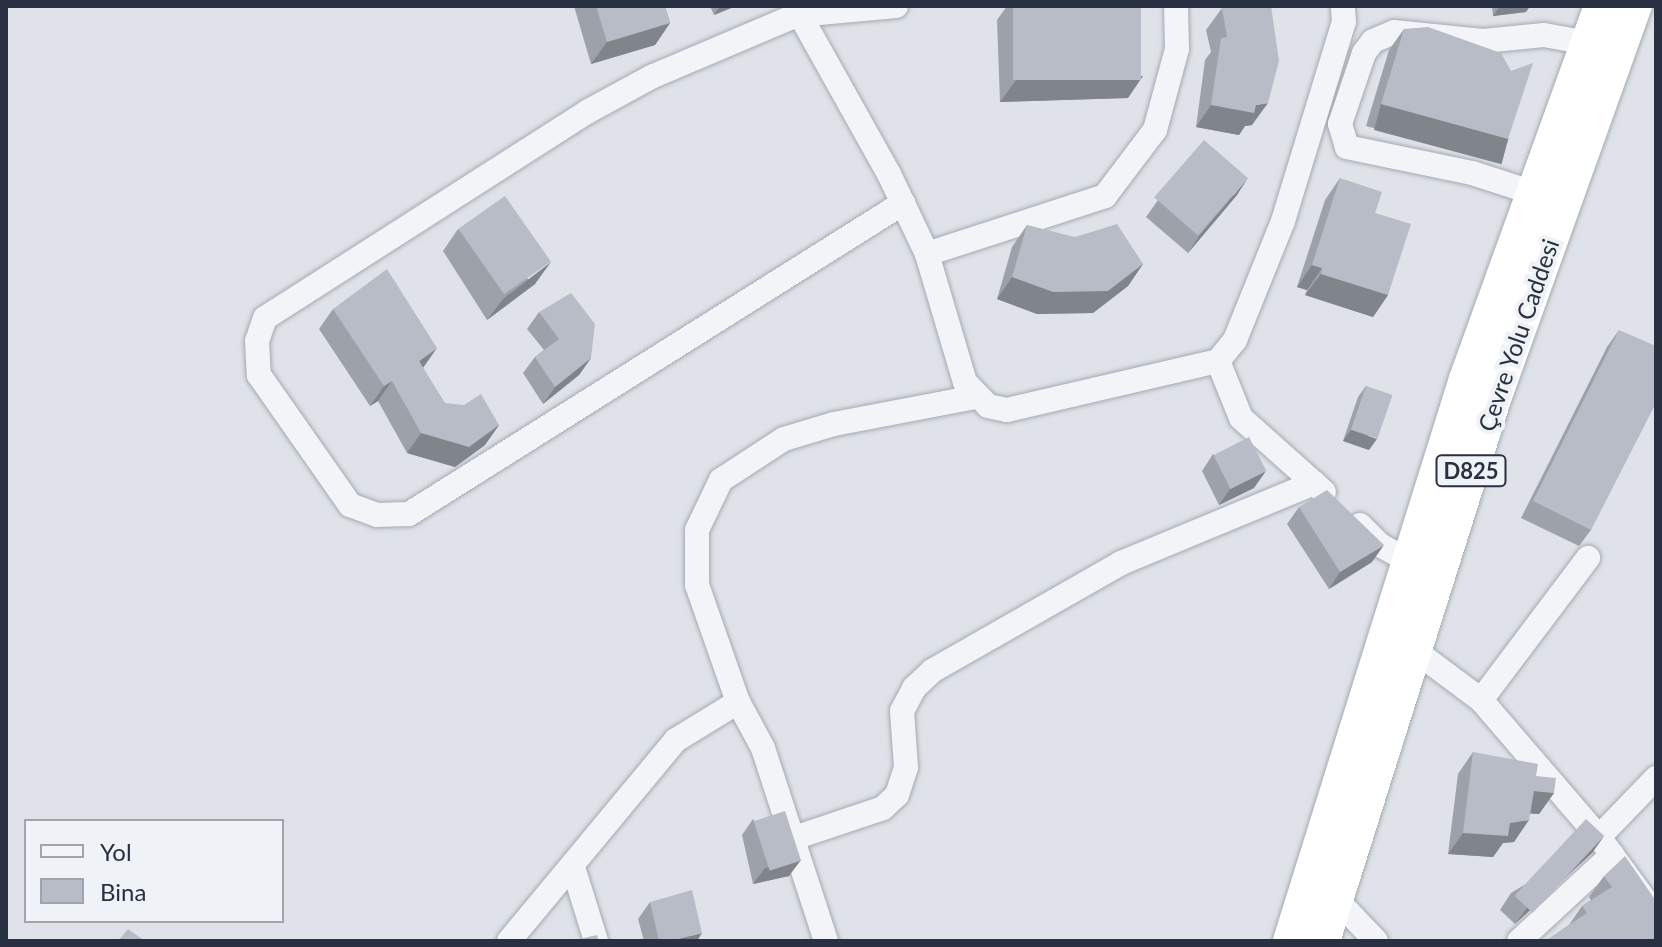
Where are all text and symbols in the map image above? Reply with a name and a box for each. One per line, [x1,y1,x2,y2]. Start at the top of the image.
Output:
street label: Çevre Yolu Caddesi [1471,235,1565,435]
road number: D825 [1435,453,1507,489]
legend [24,819,284,923]
text: Yol [100,837,132,866]
text: Bina [100,877,146,906]

